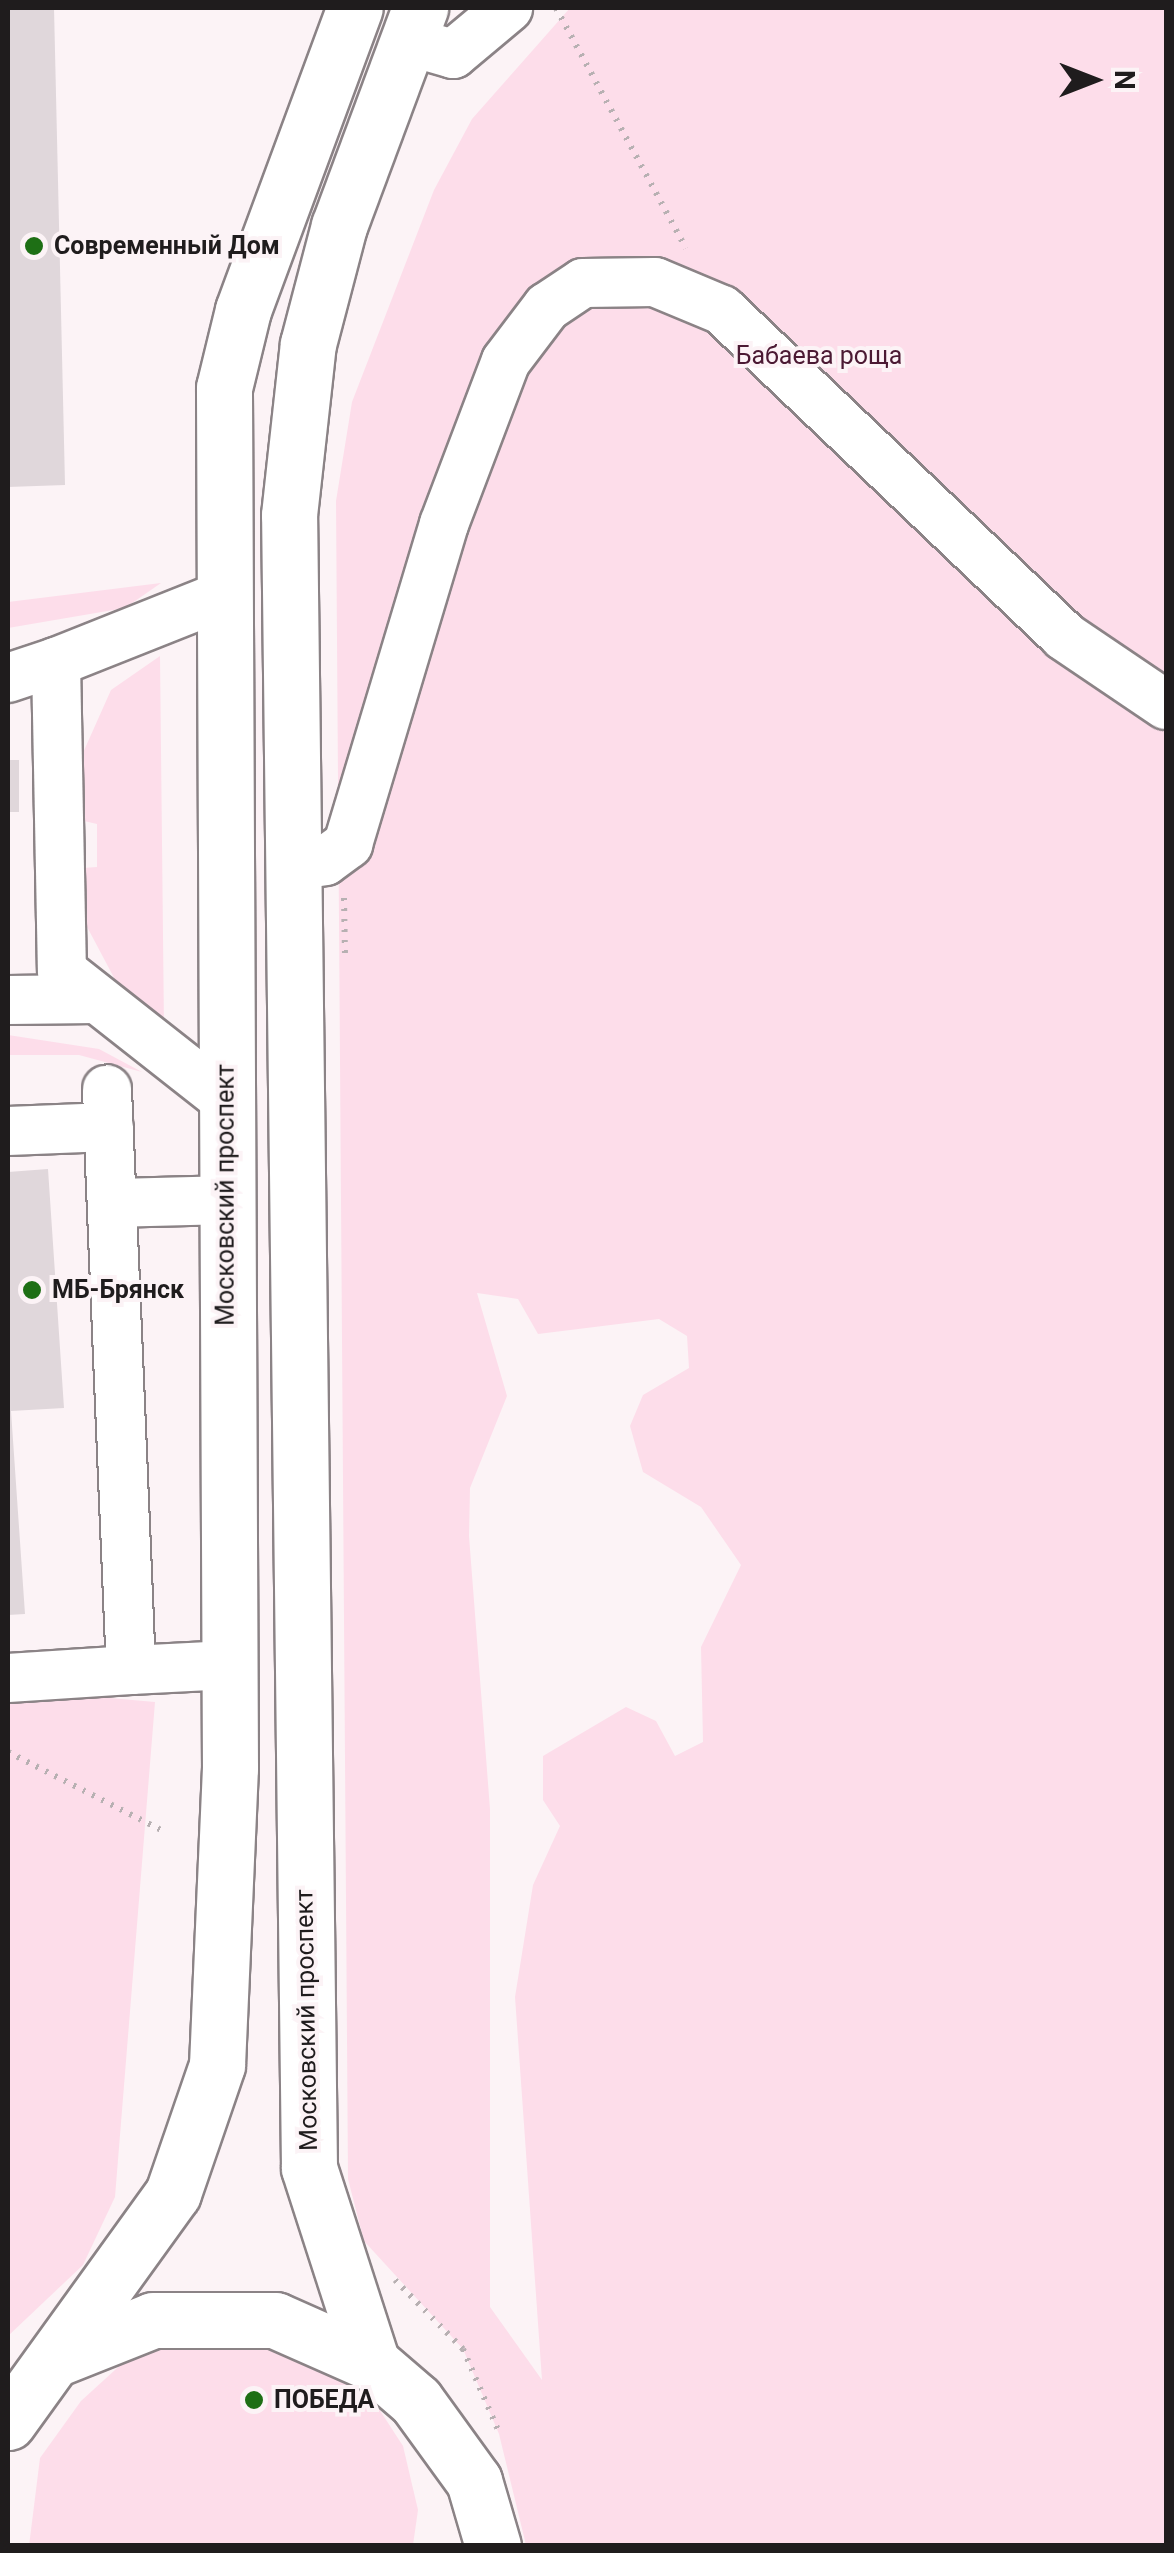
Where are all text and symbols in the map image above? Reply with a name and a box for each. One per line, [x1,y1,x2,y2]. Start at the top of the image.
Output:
north arrow [1044,30,1144,130]
text: N [1108,70,1141,90]
place label: Современный Дом [54,231,280,261]
marker: Современный Дом [23,235,45,257]
park label: Бабаева роща [736,341,902,371]
street label: Московский проспект [211,1064,241,1326]
place label: МБ-Брянск [52,1275,184,1305]
marker: МБ-Брянск [21,1279,43,1301]
street label: Московский проспект [290,1889,324,2151]
place label: ПОБЕДА [274,2385,374,2415]
marker: ПОБЕДА [243,2389,265,2411]

